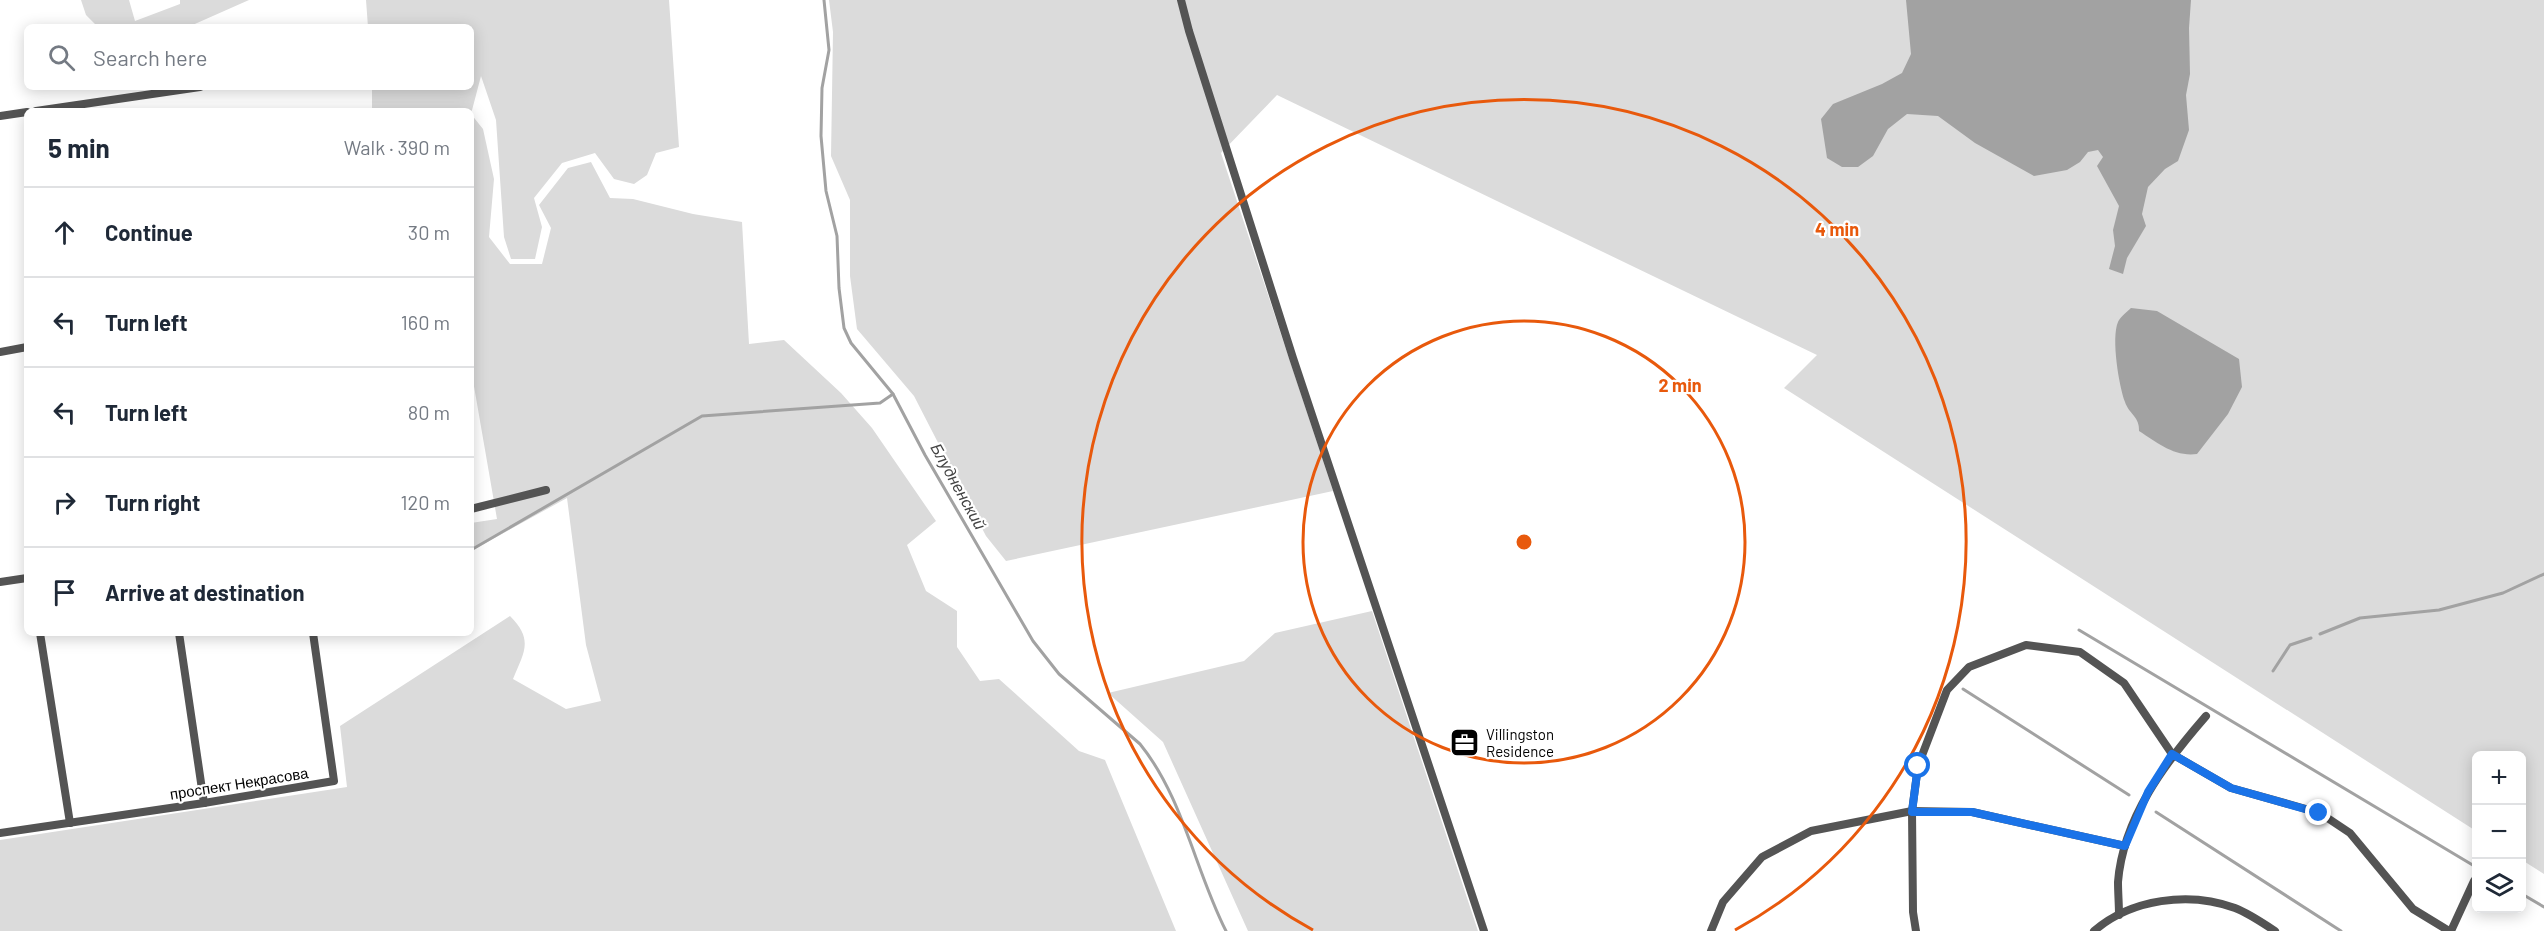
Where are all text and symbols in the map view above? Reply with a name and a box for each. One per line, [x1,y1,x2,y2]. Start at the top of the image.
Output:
search box [24,24,474,90]
icon: search [45,41,78,74]
text: Search here [93,44,207,70]
text: 5 min [48,132,110,163]
text: Walk · 390 m [344,135,450,159]
icon: ahead [48,216,81,249]
text: 4 min [1815,218,1859,240]
text: Continue [105,219,193,245]
text: 30 m [408,220,450,244]
icon: left [48,306,81,339]
text: Turn left [105,309,188,335]
text: 160 m [401,310,450,334]
text: 2 min [1658,374,1702,396]
icon: left [48,396,81,429]
text: Turn left [105,399,188,425]
text: 80 m [408,400,450,424]
water label: Блудненский [927,439,991,533]
icon: right [48,486,81,519]
text: Turn right [105,489,200,515]
text: 120 m [400,490,450,514]
centre of rings [1514,532,1534,552]
icon: arrive [48,576,81,609]
text: Arrive at destination [105,579,304,605]
place label: Villingston Residence [1486,725,1554,760]
office icon: Villingston Residence [1449,727,1481,759]
map controls [2472,751,2526,913]
button: + [2472,751,2526,805]
route start [1904,752,1930,778]
street label: проспект Некрасова [168,763,310,803]
route end [2305,799,2331,825]
button: − [2472,805,2526,859]
button: layers [2472,859,2526,913]

